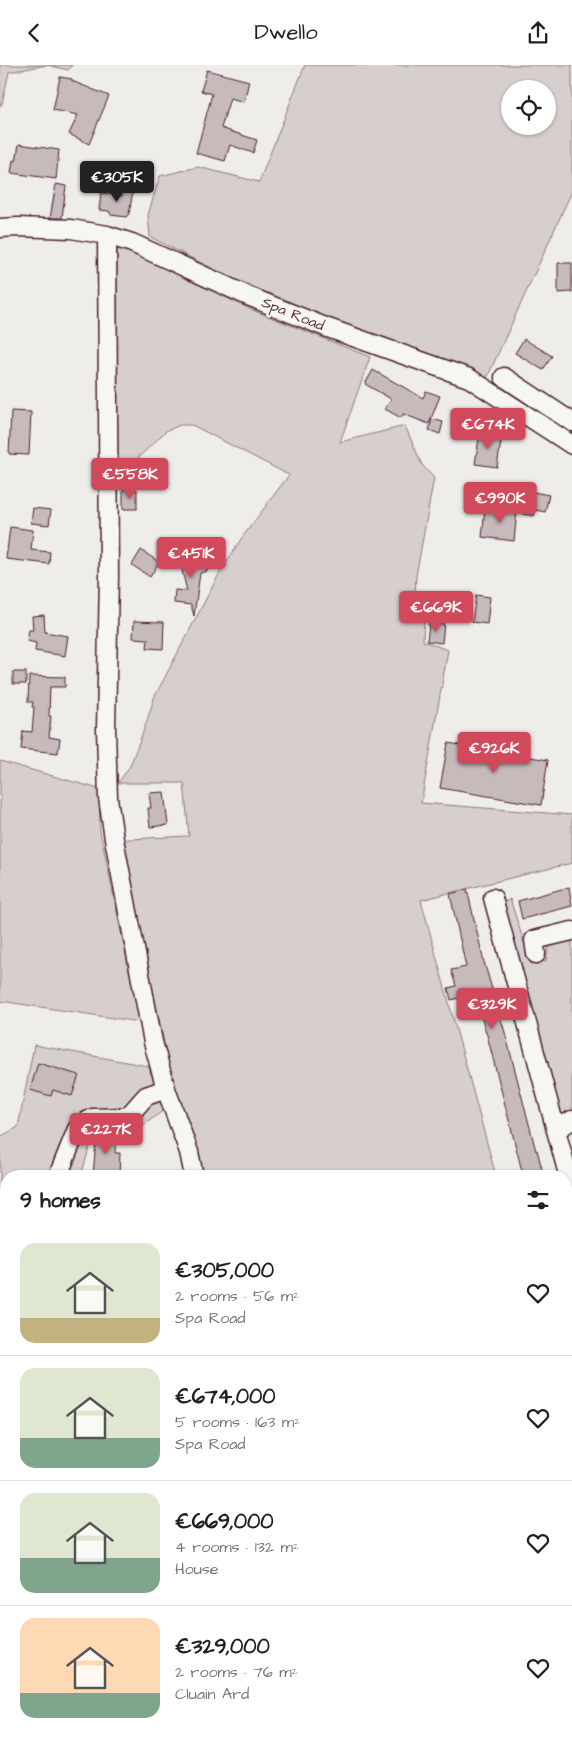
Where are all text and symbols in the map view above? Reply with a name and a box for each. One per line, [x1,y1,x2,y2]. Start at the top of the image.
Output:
text: Dwello [254,17,318,48]
icon: back [20,19,48,47]
icon: share [524,19,552,47]
map controls [501,80,556,135]
button: locate [501,80,556,135]
pin: €305K [82,161,152,203]
text: €305K [91,166,143,188]
street label: Spa Road [258,292,328,336]
pin: €674K [453,407,523,450]
text: €674K [461,413,515,435]
pin: €558K [95,457,165,500]
text: €558K [102,463,158,485]
pin: €990K [465,481,535,524]
text: €990K [475,487,525,509]
pin: €451K [156,537,226,579]
text: €451K [168,542,214,564]
pin: €669K [401,591,471,633]
text: €669K [410,596,462,618]
pin: €926K [459,731,529,774]
text: €926K [469,737,519,759]
pin: €329K [457,987,527,1030]
text: €329K [468,993,516,1015]
pin: €227K [71,1113,141,1155]
text: €227K [81,1118,131,1140]
text: 9 homes [20,1186,101,1215]
icon: filters [524,1186,552,1214]
text: €305,000 [175,1256,274,1285]
icon: home [60,1263,120,1323]
icon: heart [524,1279,552,1307]
text: 2 rooms · 56 m² [175,1285,299,1307]
text: Spa Road [175,1307,245,1329]
text: €674,000 [175,1382,276,1411]
icon: home [60,1388,120,1448]
icon: heart [524,1404,552,1432]
text: 5 rooms · 163 m² [175,1411,300,1433]
text: Spa Road [175,1433,245,1455]
text: €669,000 [175,1507,273,1536]
icon: home [60,1513,120,1573]
icon: heart [524,1529,552,1557]
text: 4 rooms · 132 m² [175,1536,299,1558]
text: House [175,1558,219,1580]
text: €329,000 [175,1632,270,1661]
icon: home [60,1638,120,1698]
icon: heart [524,1654,552,1682]
text: 2 rooms · 76 m² [175,1661,298,1683]
text: Cluain Ard [175,1683,249,1705]

